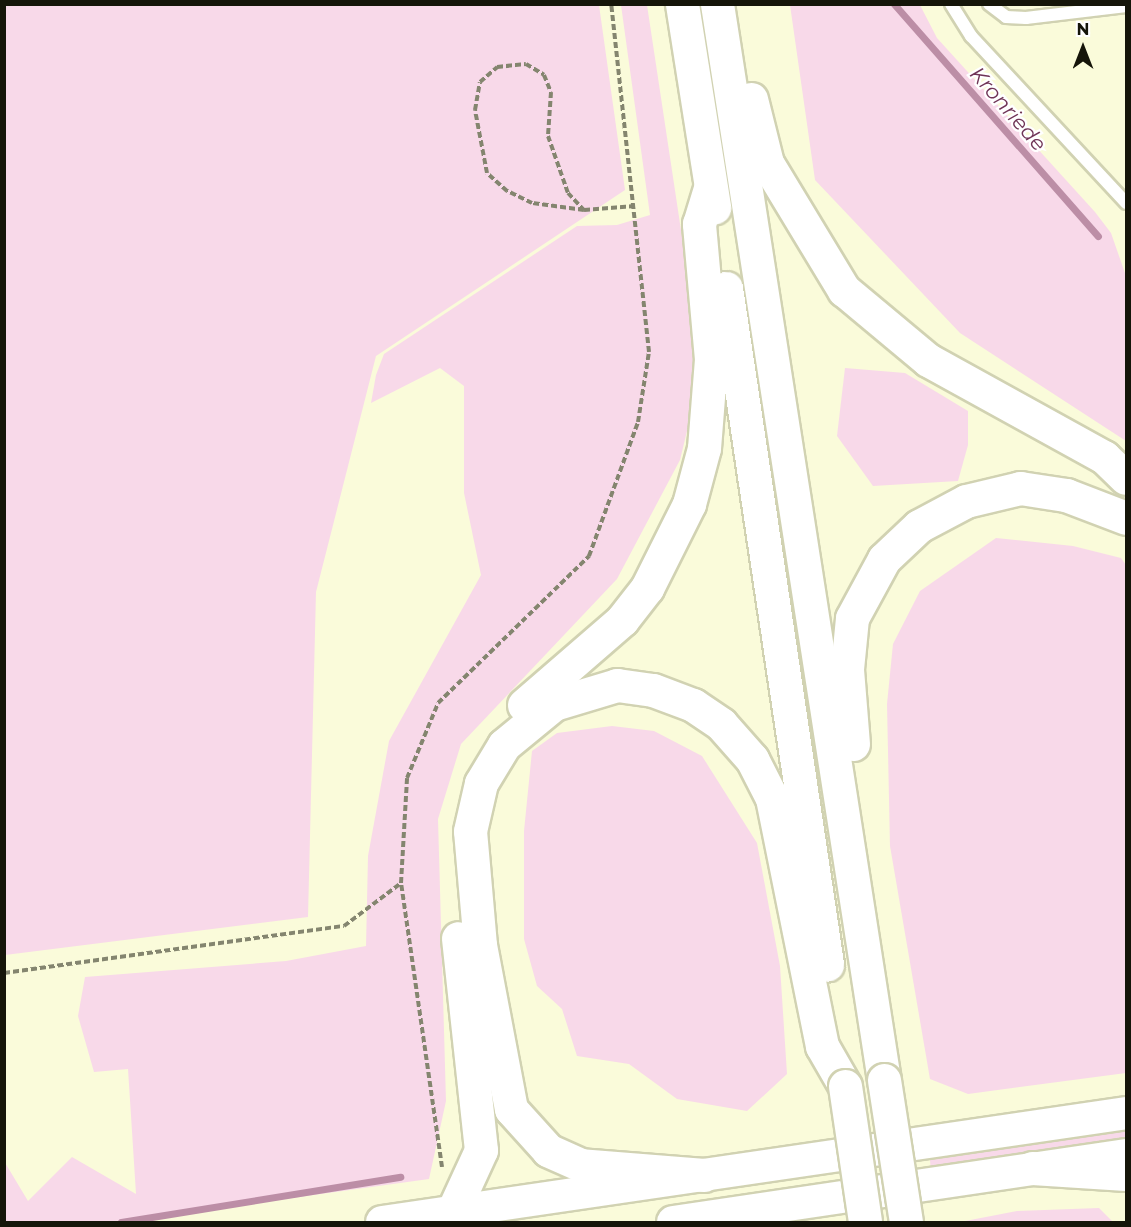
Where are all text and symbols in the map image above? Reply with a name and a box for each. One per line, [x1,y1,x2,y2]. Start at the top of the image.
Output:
north arrow [1053,18,1113,78]
text: N [1077,20,1089,39]
water label: Kronriede [964,62,1052,156]

